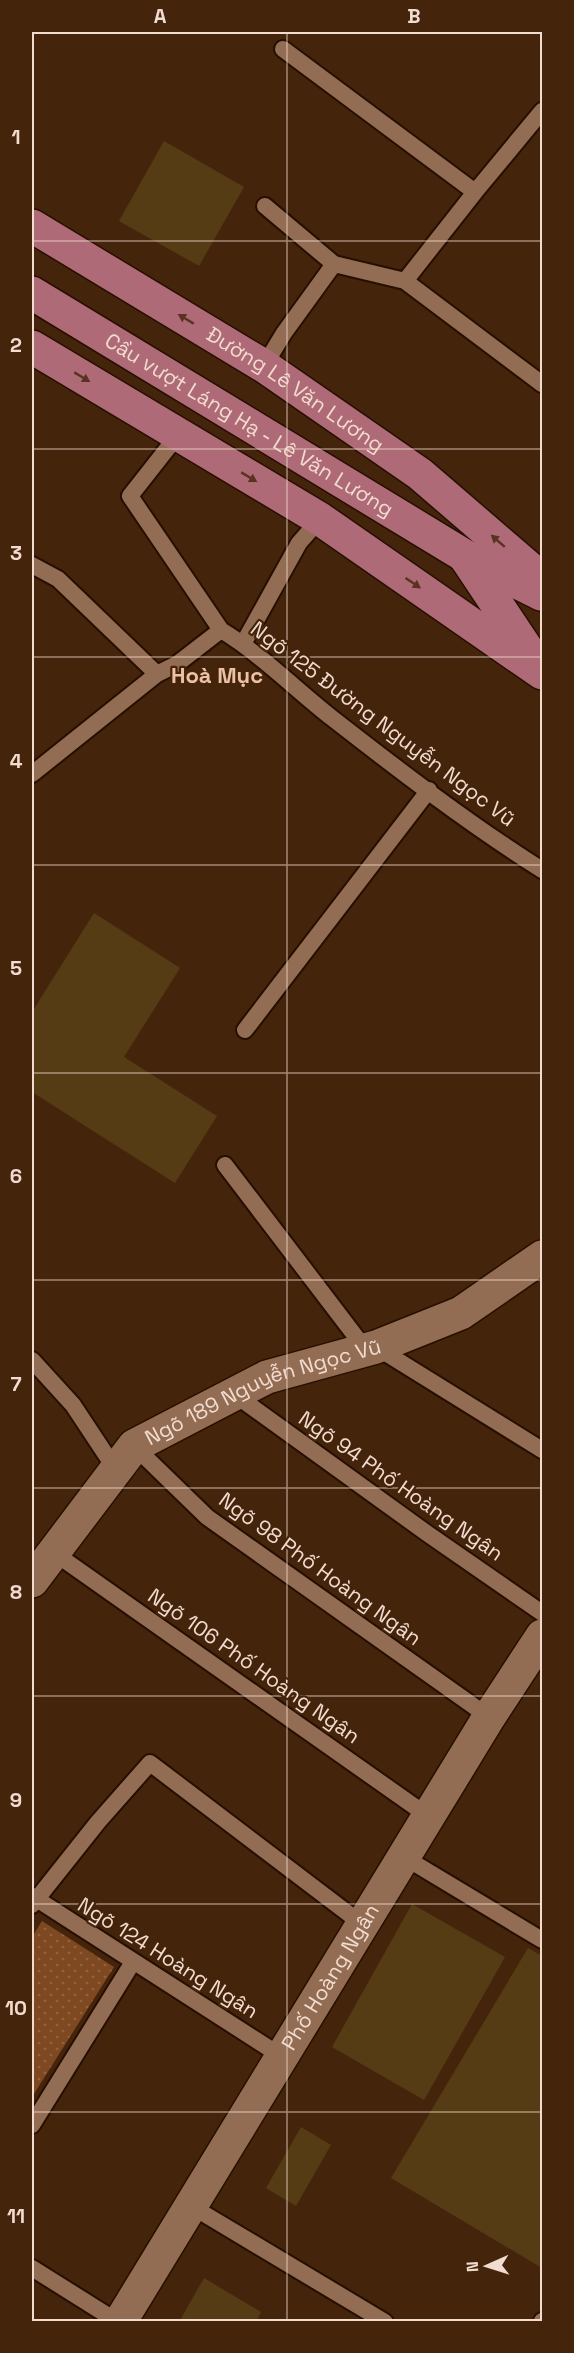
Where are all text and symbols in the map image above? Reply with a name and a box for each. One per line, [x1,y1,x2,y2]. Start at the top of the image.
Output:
text: A [154,3,167,29]
text: B [407,3,421,29]
text: 1 [11,124,21,150]
one-way arrow [178,313,194,324]
street label: Đường Lê Văn Lương [202,320,390,458]
street label: Cầu vượt Láng Hạ - Lê Văn Lương [100,327,399,522]
text: 2 [10,332,22,358]
one-way arrow [74,372,91,382]
one-way arrow [241,471,257,482]
one-way arrow [490,535,506,548]
text: 3 [10,540,22,566]
one-way arrow [405,577,421,588]
street label: Ngõ 125 Đường Nguyễn Ngọc Vũ [245,615,521,832]
district label: Hoà Mục [171,661,263,689]
text: 4 [10,748,23,774]
text: 5 [10,955,22,981]
text: 6 [10,1163,22,1189]
street label: Ngõ 189 Nguyễn Ngọc Vũ [140,1332,384,1451]
text: 7 [10,1371,22,1397]
street label: Ngõ 94 Phố Hoàng Ngân [294,1405,509,1567]
street label: Ngõ 98 Phố Hoàng Ngân [214,1486,427,1651]
text: 8 [10,1579,22,1605]
street label: Ngõ 106 Phố Hoàng Ngân [143,1582,366,1749]
text: 9 [10,1787,22,1813]
street label: Ngõ 124 Hoàng Ngân [73,1891,264,2024]
street label: Phố Hoàng Ngân [275,1899,385,2055]
text: 10 [5,1995,27,2021]
text: 11 [7,2203,25,2229]
north arrow [457,2236,517,2296]
text: N [462,2261,483,2273]

